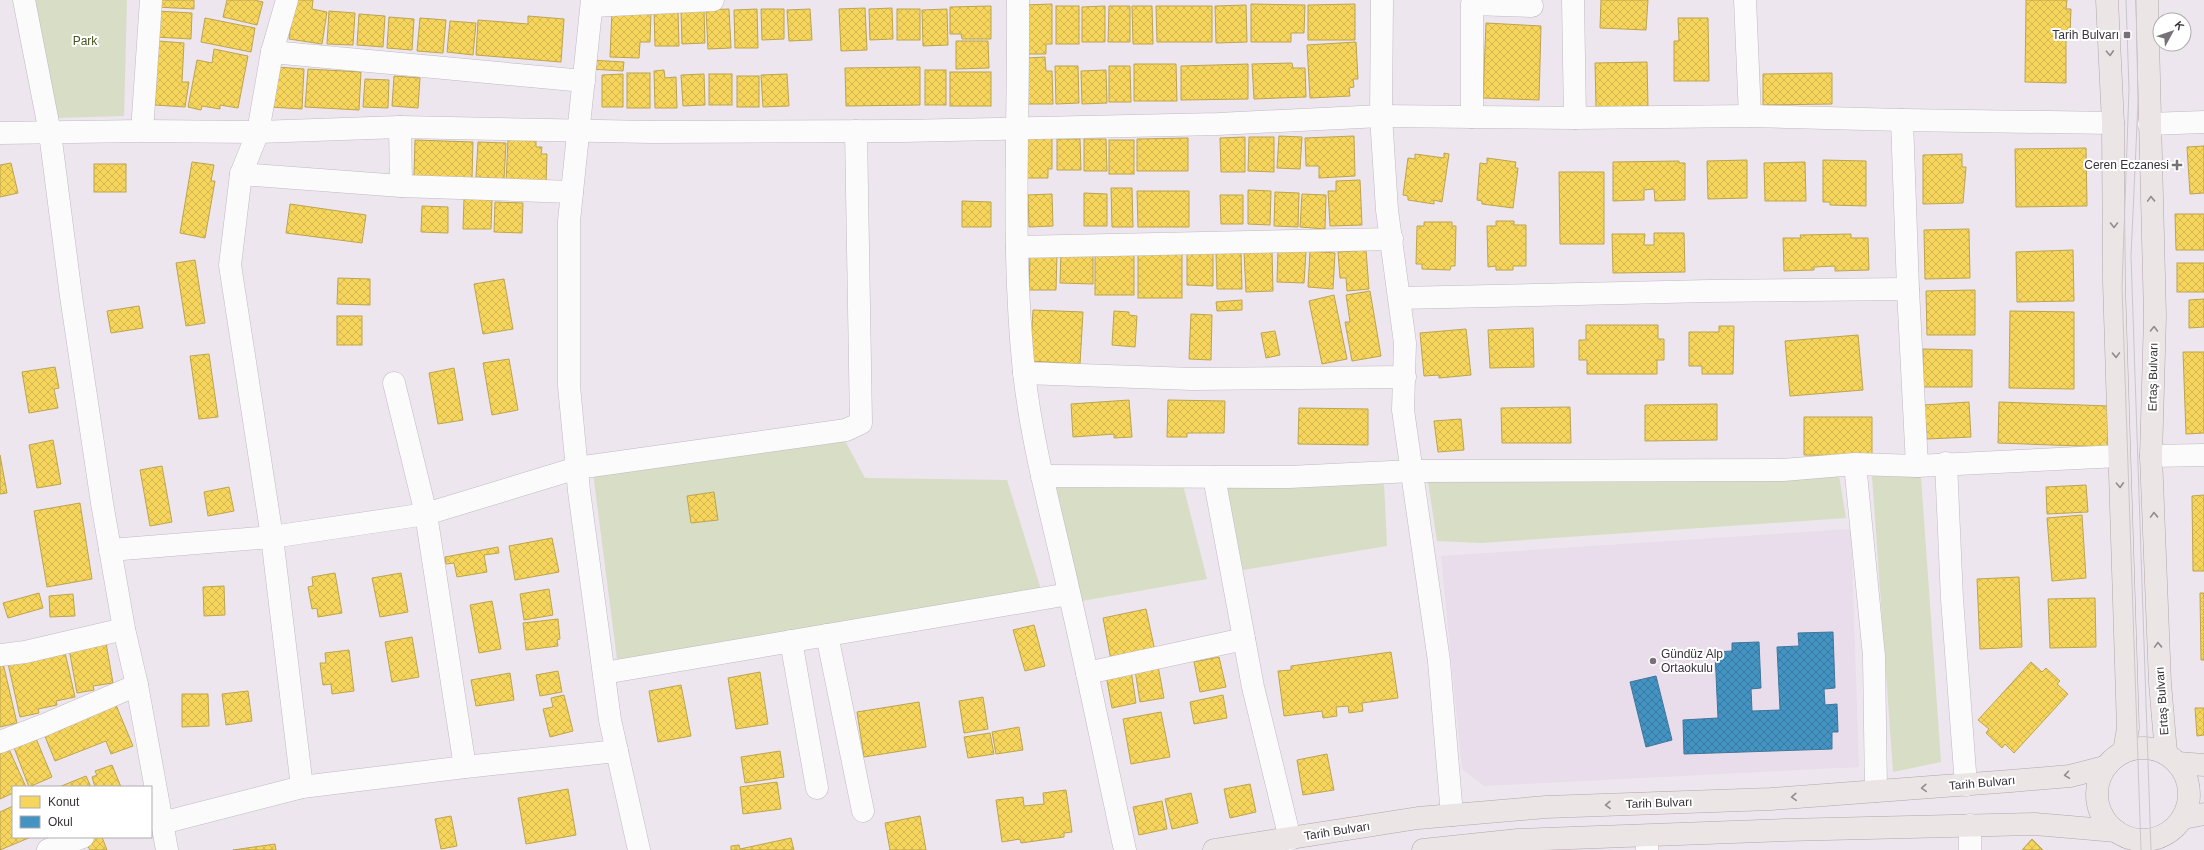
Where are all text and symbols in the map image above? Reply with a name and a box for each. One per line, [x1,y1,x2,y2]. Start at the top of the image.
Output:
north arrow [2152,12,2192,52]
text: K [2173,19,2187,33]
place label: Tarih Bulvarı [2052,28,2119,42]
marker: Tarih Bulvarı [2122,30,2132,40]
park label: Park [73,34,98,48]
one-way arrow [2105,50,2114,56]
place label: Ceren Eczanesi [2084,158,2169,172]
marker: Ceren Eczanesi [2172,160,2182,170]
one-way arrow [2147,196,2156,202]
one-way arrow [2110,222,2118,228]
one-way arrow [2150,326,2159,332]
street label: Ertaş Bulvarı [2145,343,2161,411]
one-way arrow [2112,352,2120,358]
one-way arrow [2116,482,2125,488]
one-way arrow [2149,512,2158,518]
one-way arrow [2154,642,2163,648]
place label: Gündüz Alp Ortaokulu [1661,647,1723,675]
marker: Gündüz Alp Ortaokulu [1648,656,1658,666]
street label: Ertaş Bulvarı [2153,666,2171,736]
one-way arrow [2064,770,2070,779]
street label: Tarih Bulvarı [1948,773,2016,793]
one-way arrow [1921,783,1927,792]
legend [12,786,152,838]
one-way arrow [1791,793,1797,802]
text: Konut [48,795,80,809]
street label: Tarih Bulvarı [1625,795,1693,811]
one-way arrow [1605,800,1611,809]
text: Okul [48,815,73,829]
street label: Tarih Bulvarı [1303,819,1371,843]

